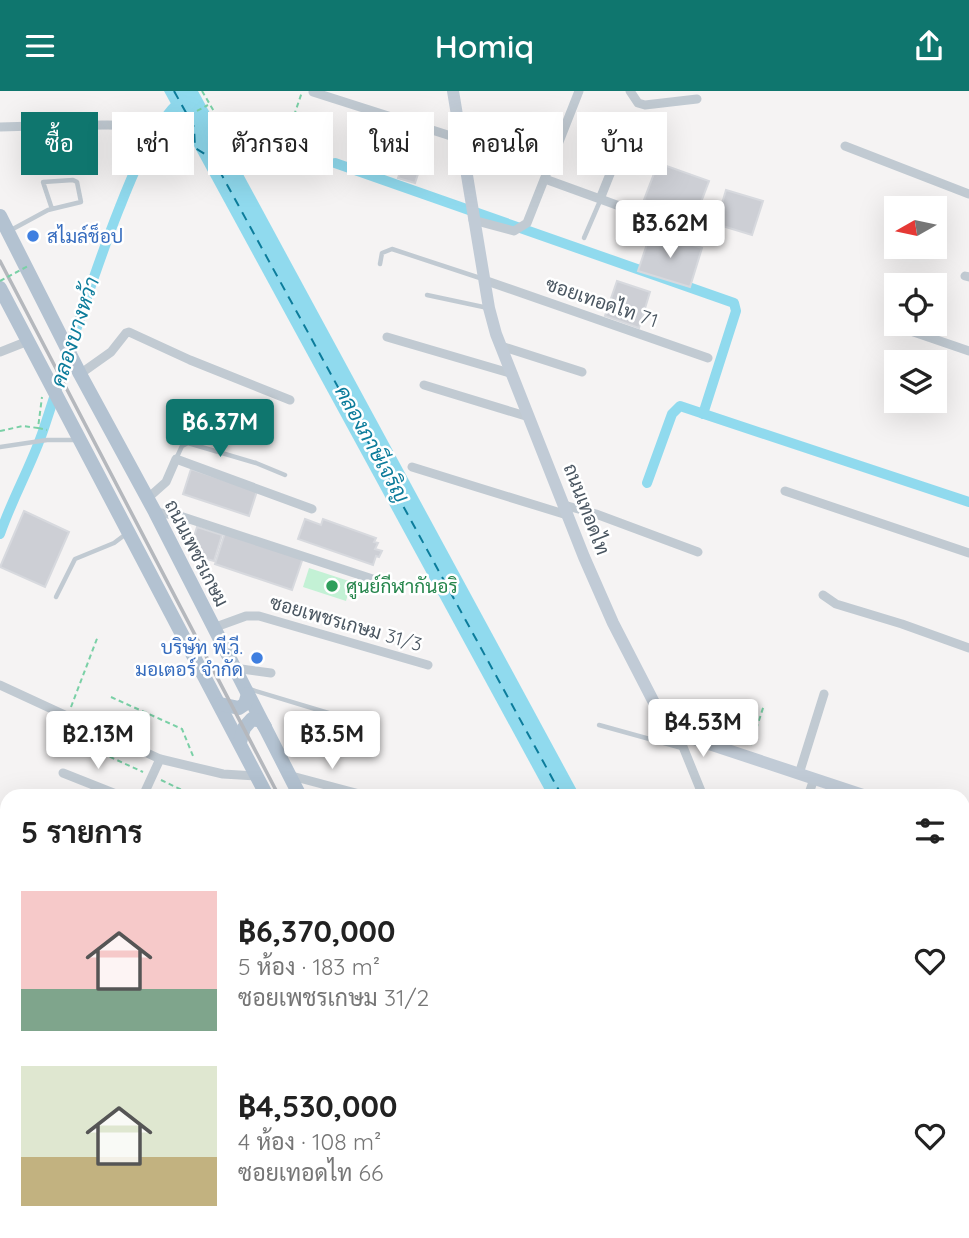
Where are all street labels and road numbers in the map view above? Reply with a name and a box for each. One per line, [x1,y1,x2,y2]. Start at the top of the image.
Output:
street label: ซอยเทอดไท 71 [543,272,661,332]
street label: ถนนเทอดไท [559,460,615,558]
street label: ถนนเพชรเกษม [160,495,234,611]
street label: ซอยเพชรเกษม 31/3 [267,590,425,656]

